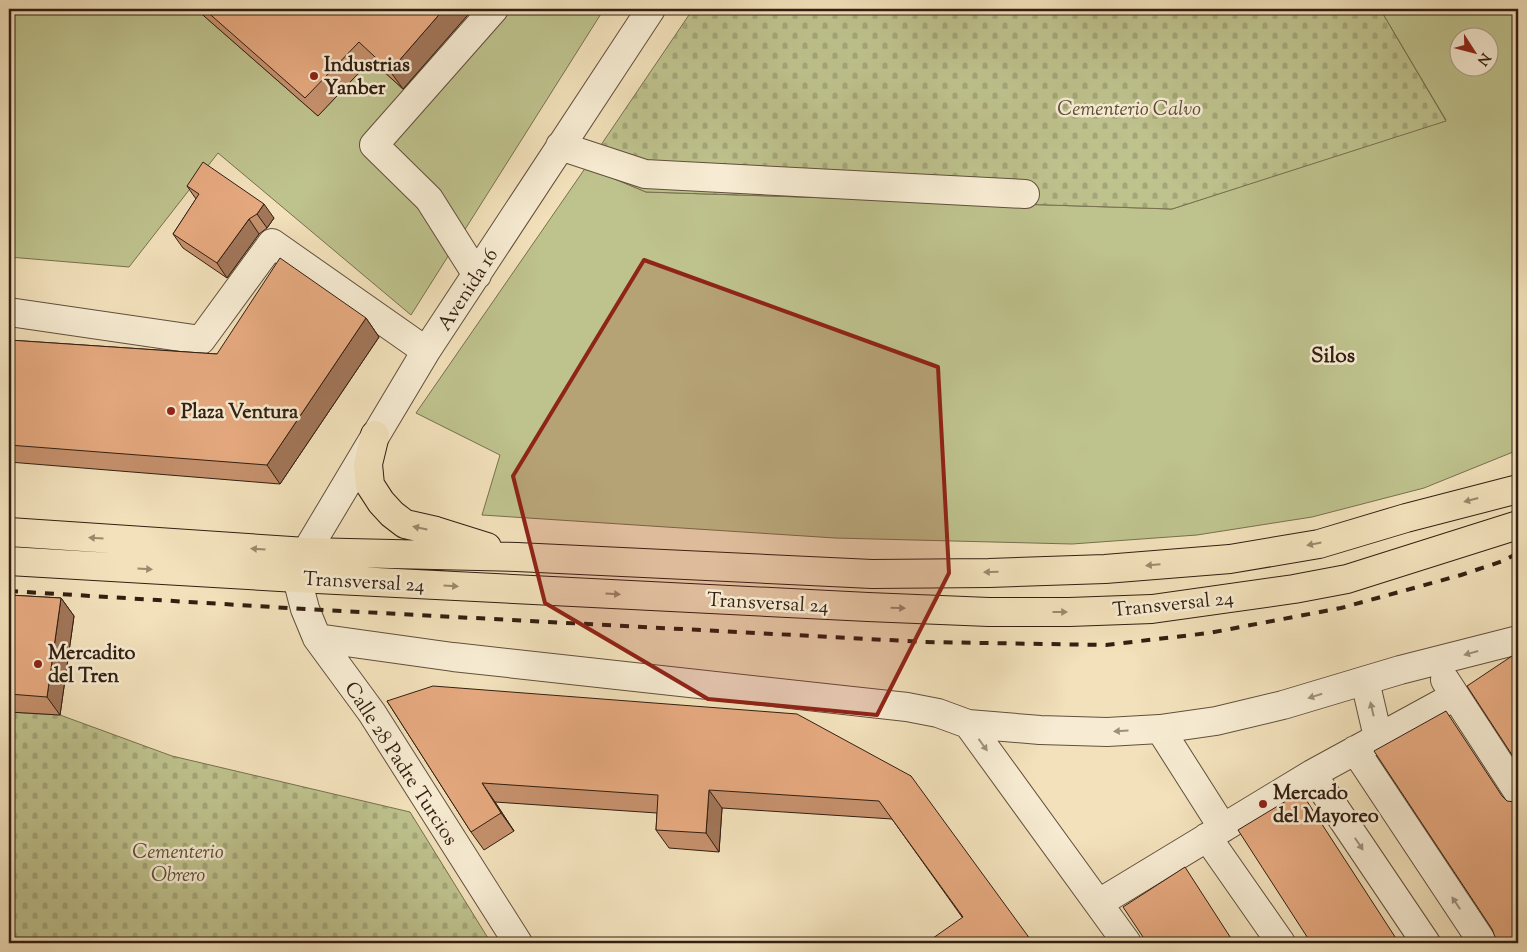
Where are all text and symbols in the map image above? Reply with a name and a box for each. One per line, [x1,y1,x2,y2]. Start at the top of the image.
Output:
north arrow [1450,28,1500,78]
text: N [1472,48,1494,69]
place label: Industrias Yanber [324,52,410,104]
marker: Industrias Yanber [308,70,320,82]
park label: Cementerio Calvo [1057,96,1201,125]
street label: Avenida 16 [432,243,507,337]
district label: Silos [1311,342,1355,372]
place label: Plaza Ventura [181,399,299,428]
marker: Plaza Ventura [165,405,177,417]
one-way arrow [1463,497,1478,505]
one-way arrow [412,523,428,531]
one-way arrow [87,533,103,541]
one-way arrow [1307,540,1322,548]
one-way arrow [249,544,265,552]
one-way arrow [1145,561,1161,569]
one-way arrow [137,565,153,573]
street label: Transversal 24 [302,566,425,601]
one-way arrow [983,569,999,577]
one-way arrow [443,582,459,590]
street label: Transversal 24 [1111,585,1235,626]
street label: Transversal 24 [706,587,829,622]
one-way arrow [605,590,621,598]
one-way arrow [890,604,906,612]
one-way arrow [1052,608,1068,616]
place label: Mercadito del Tren [48,640,136,692]
one-way arrow [1464,649,1479,657]
marker: Mercadito del Tren [32,658,44,670]
street label: Calle 28 Padre Turcios [336,677,464,852]
one-way arrow [1307,692,1322,700]
one-way arrow [1368,701,1376,716]
one-way arrow [1113,728,1129,736]
one-way arrow [978,738,989,751]
place label: Mercado del Mayoreo [1273,780,1379,832]
marker: Mercado del Mayoreo [1257,798,1269,810]
one-way arrow [1354,837,1364,851]
park label: Cementerio Obrero [132,839,224,891]
one-way arrow [1451,896,1461,909]

